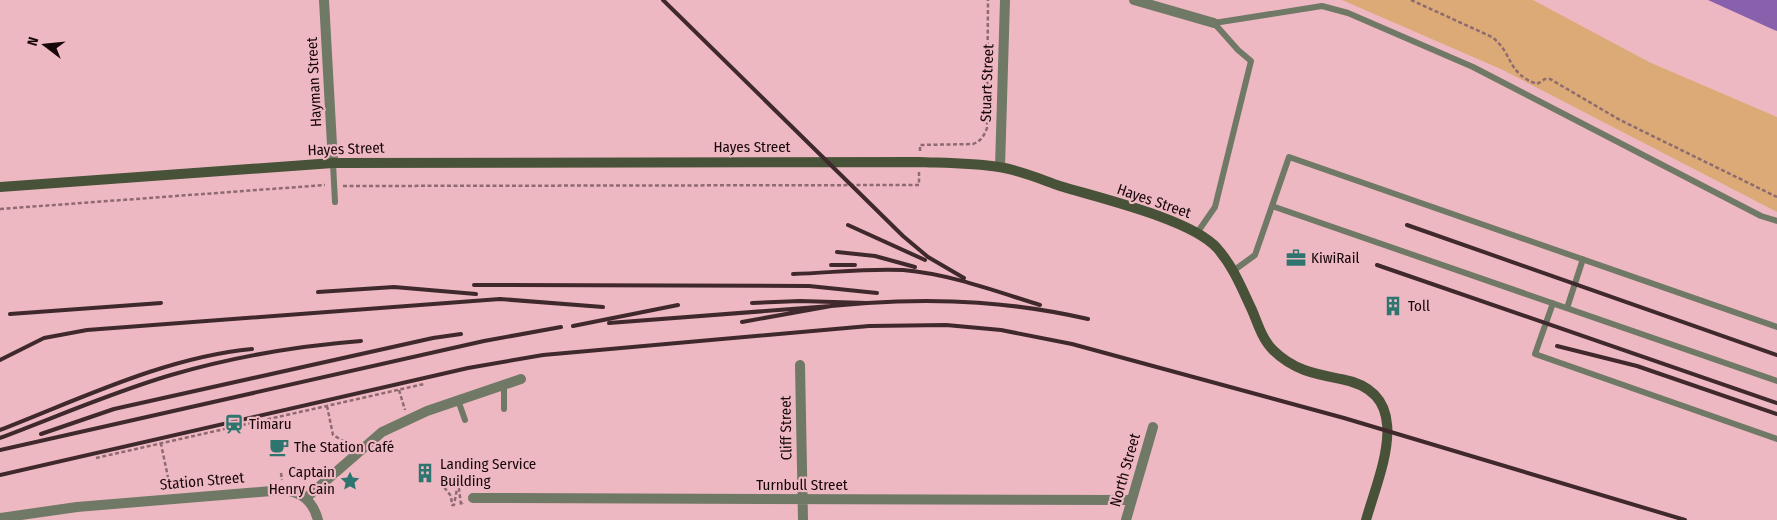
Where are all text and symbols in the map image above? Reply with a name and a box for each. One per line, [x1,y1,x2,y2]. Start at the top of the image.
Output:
north arrow [20,20,70,70]
text: N [24,35,42,48]
street label: Hayman Street [303,36,325,127]
street label: Stuart Street [977,44,997,122]
street label: Hayes Street [713,138,791,156]
street label: Hayes Street [307,139,385,159]
street label: Hayes Street [1115,180,1193,222]
office icon: KiwiRail [1285,247,1307,269]
place label: KiwiRail [1311,249,1359,267]
building icon: Toll [1382,295,1404,317]
place label: Toll [1408,297,1430,315]
street label: Cliff Street [776,395,796,461]
station icon: Timaru [223,413,245,435]
place label: Timaru [249,415,292,433]
street label: North Street [1106,431,1144,509]
cafe icon: The Station Café [268,436,290,458]
place label: The Station Café [294,438,394,456]
place label: Landing Service Building [440,455,536,490]
building icon: Landing Service Building [414,462,436,484]
place label: Captain Henry Cain [269,463,335,498]
street label: Station Street [159,468,245,494]
place icon: Captain Henry Cain [339,470,361,492]
street label: Turnbull Street [756,476,848,494]

